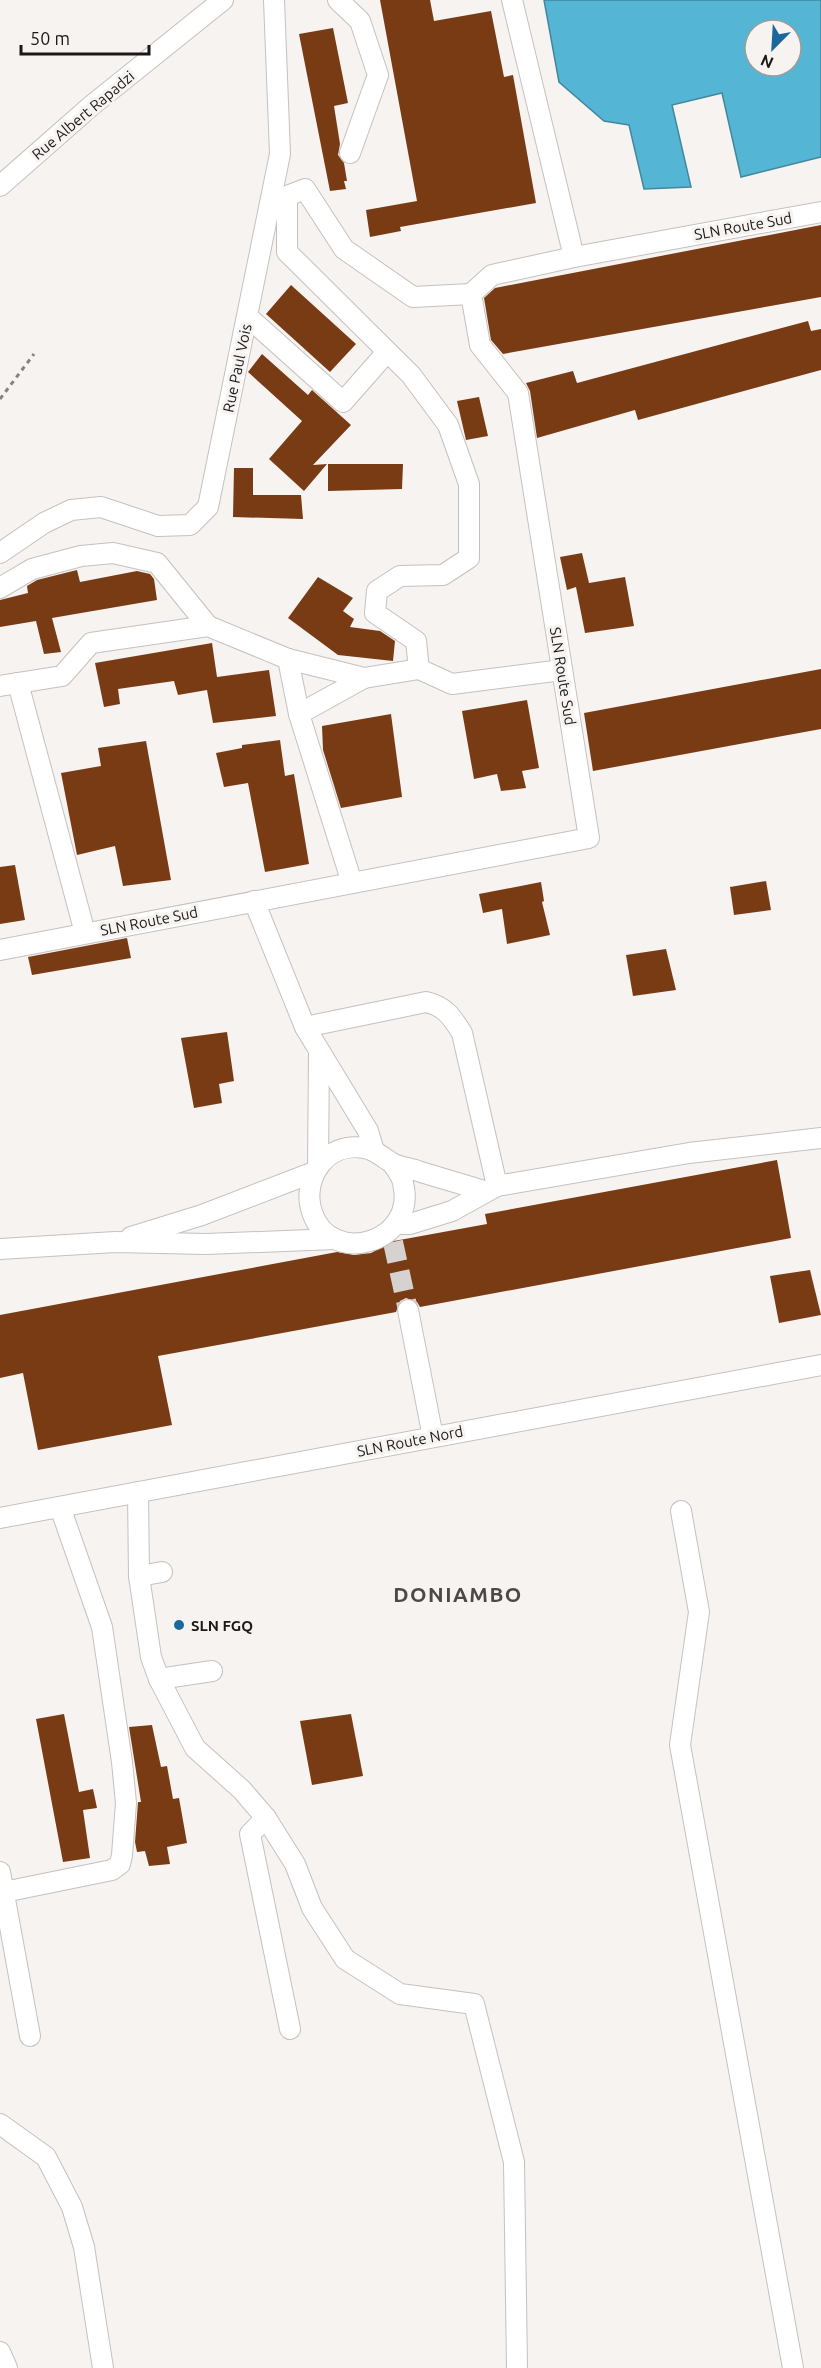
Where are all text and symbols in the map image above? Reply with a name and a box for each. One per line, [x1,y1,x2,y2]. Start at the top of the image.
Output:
scale bar [21,18,148,56]
north arrow [743,18,803,78]
text: 50 m [30,28,70,48]
text: N [758,51,776,72]
street label: Rue Albert Rapadzi [28,67,138,163]
street label: SLN Route Sud [693,209,793,243]
street label: Rue Paul Vois [219,322,255,414]
street label: SLN Route Sud [547,626,579,726]
street label: SLN Route Sud [99,903,199,939]
street label: SLN Route Nord [355,1422,465,1460]
district label: DONIAMBO [393,1582,523,1606]
place label: SLN FGQ [191,1617,253,1634]
marker: SLN FGQ [172,1618,186,1632]

